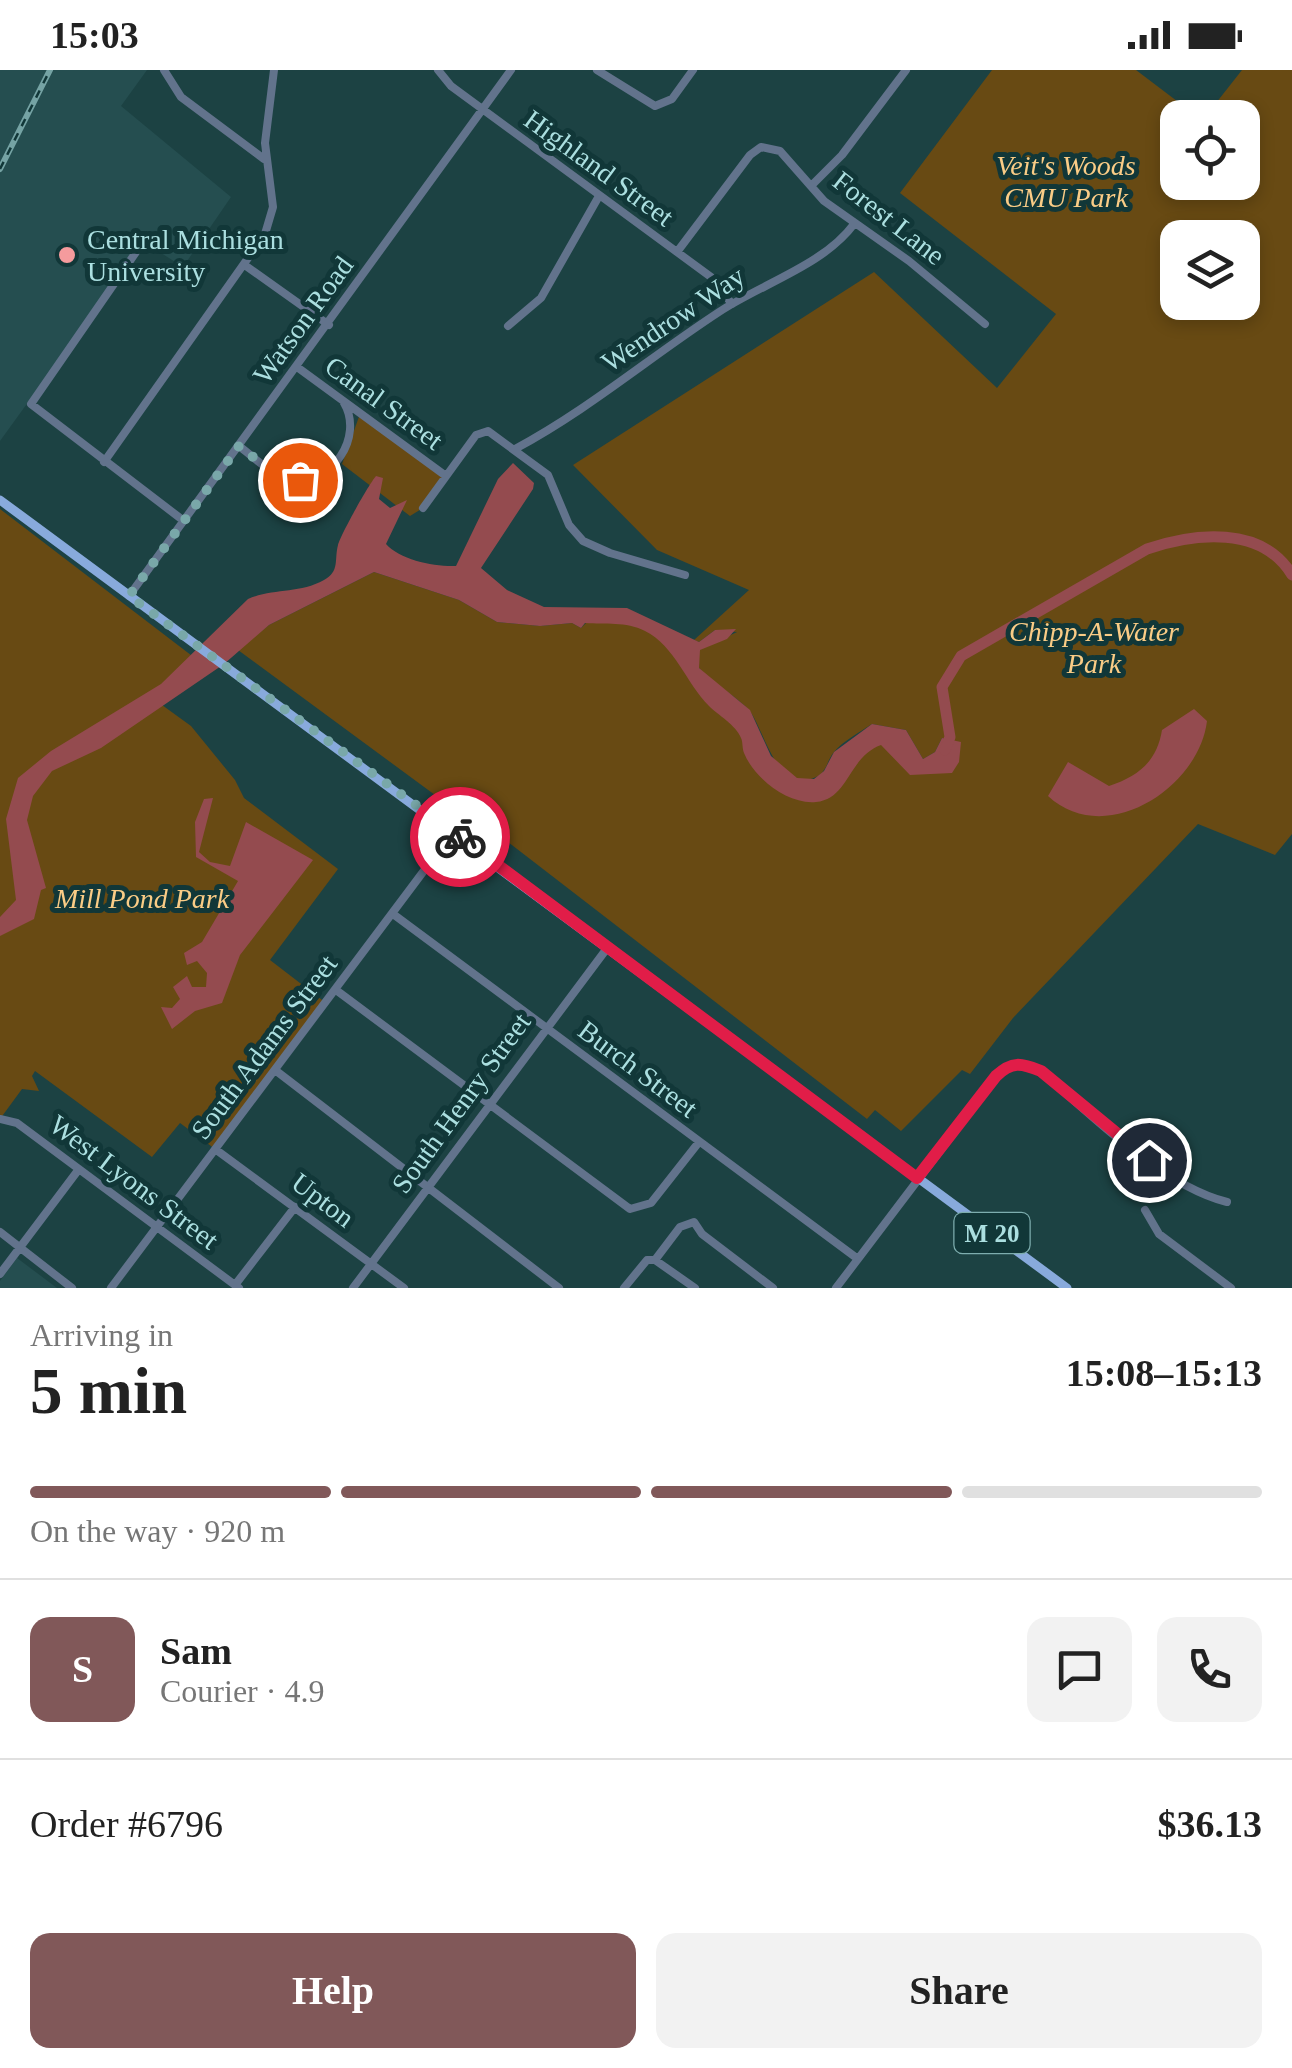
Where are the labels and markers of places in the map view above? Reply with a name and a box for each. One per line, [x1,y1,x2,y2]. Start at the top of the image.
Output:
place label: Central Michigan University [87,224,284,287]
marker: Central Michigan University [56,244,78,266]
pin [258,438,343,523]
pin [1107,1118,1192,1203]

